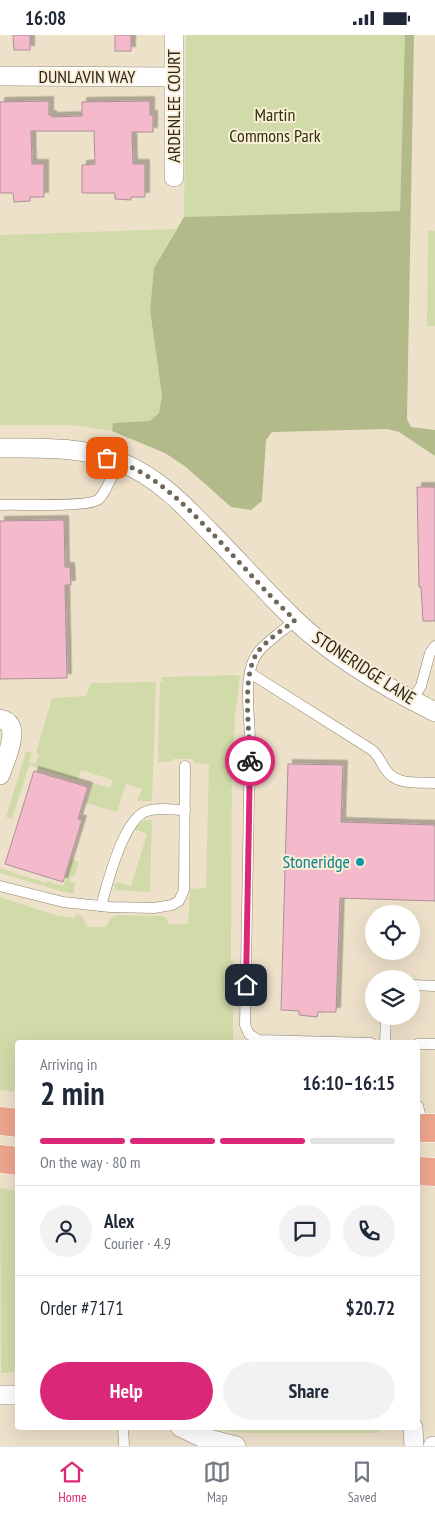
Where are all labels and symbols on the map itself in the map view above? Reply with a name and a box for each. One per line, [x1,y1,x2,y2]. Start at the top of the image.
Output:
street label: ARDENLEE COURT [162,49,185,163]
street label: DUNLAVIN WAY [39,65,136,88]
park label: Martin Commons Park [229,103,321,147]
pin [86,437,128,479]
street label: STONERIDGE LANE [308,626,420,710]
courier [225,736,275,786]
place label: Stoneridge [283,850,350,873]
marker: Stoneridge [354,856,366,868]
pin [225,964,267,1006]

